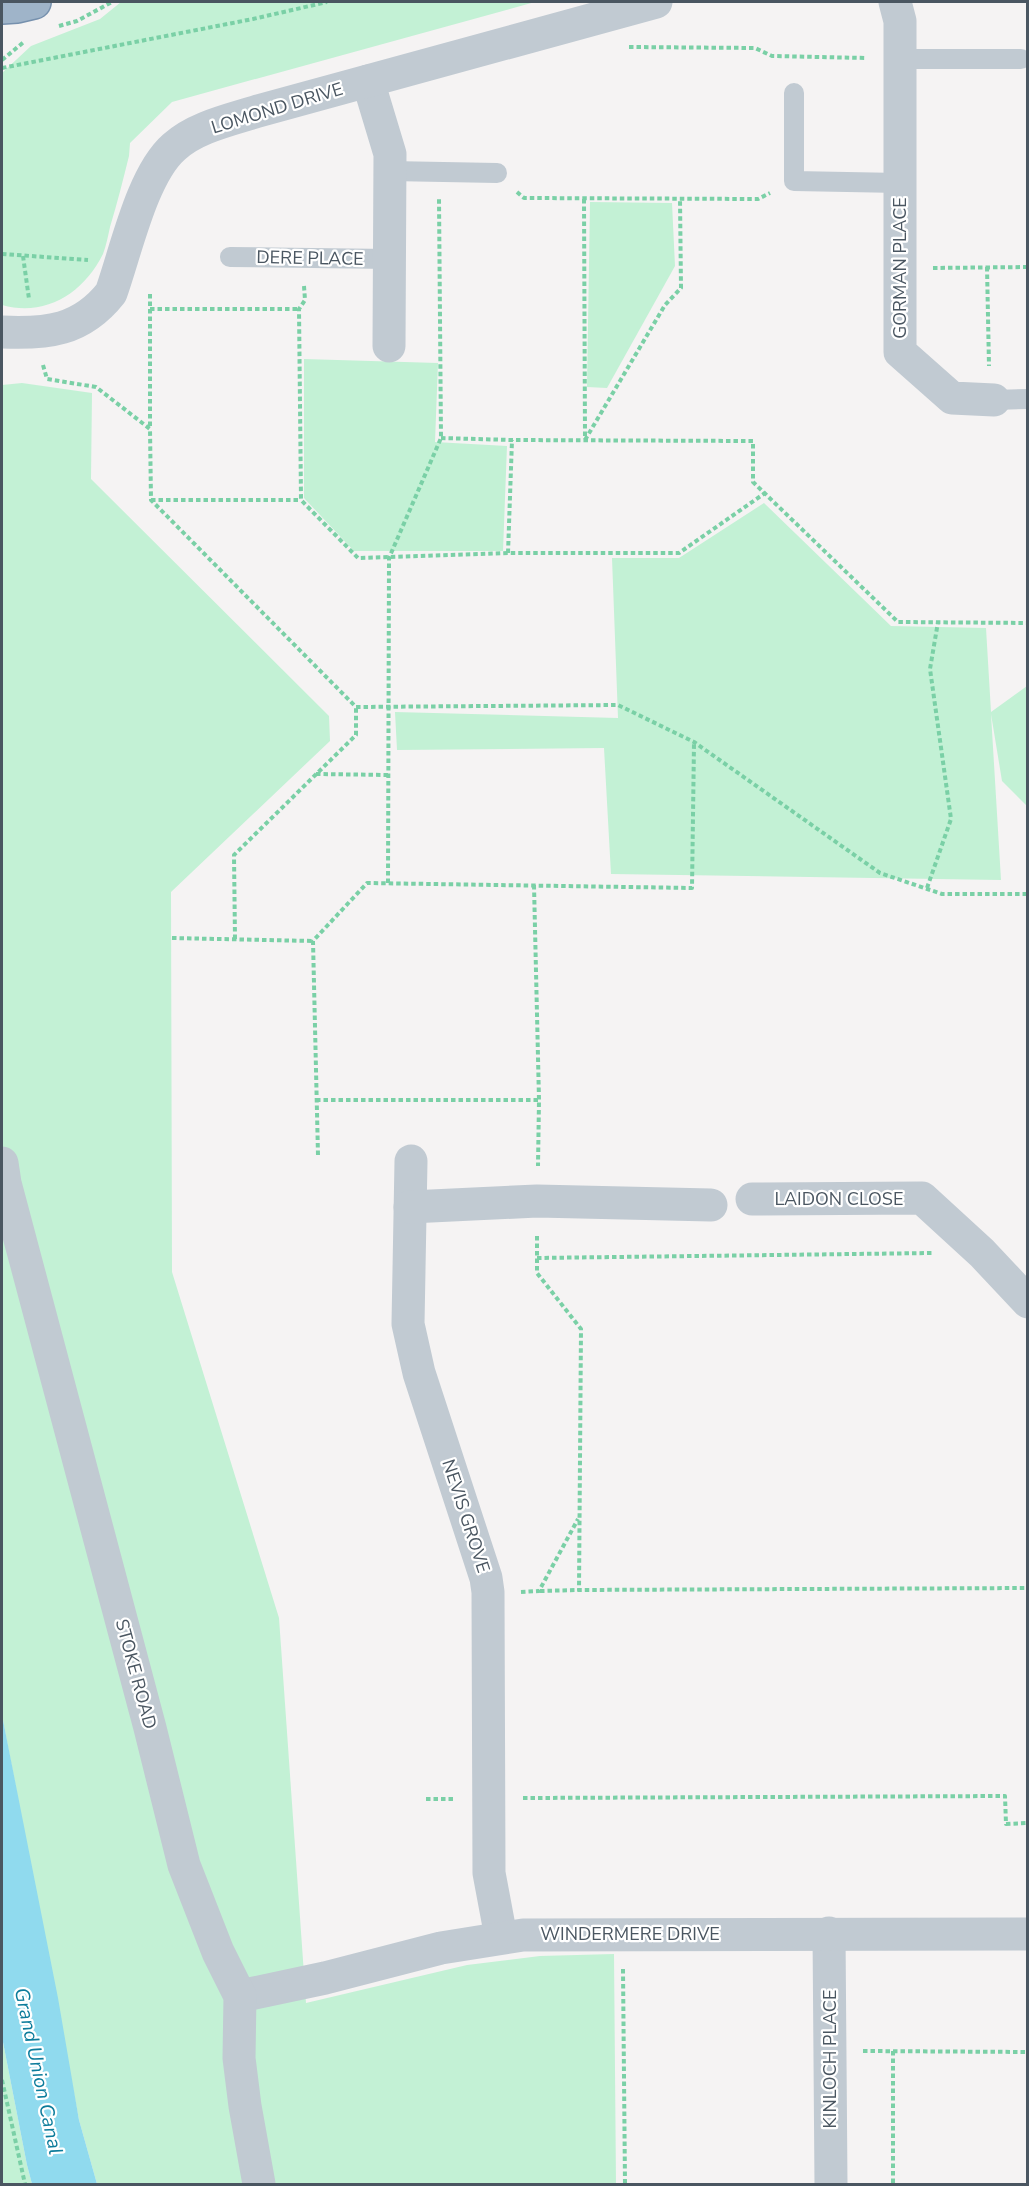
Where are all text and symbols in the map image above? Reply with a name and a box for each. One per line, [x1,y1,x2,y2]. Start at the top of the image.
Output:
street label: LOMOND DRIVE [208,77,346,139]
street label: GORMAN PLACE [888,197,912,339]
street label: DERE PLACE [256,245,364,271]
street label: LAIDON CLOSE [775,1187,903,1211]
street label: NEVIS GROVE [436,1456,496,1576]
street label: STOKE ROAD [110,1616,162,1732]
street label: WINDERMERE DRIVE [540,1922,720,1946]
water label: Grand Union Canal [8,1985,69,2157]
street label: KINLOCH PLACE [818,1990,842,2128]

